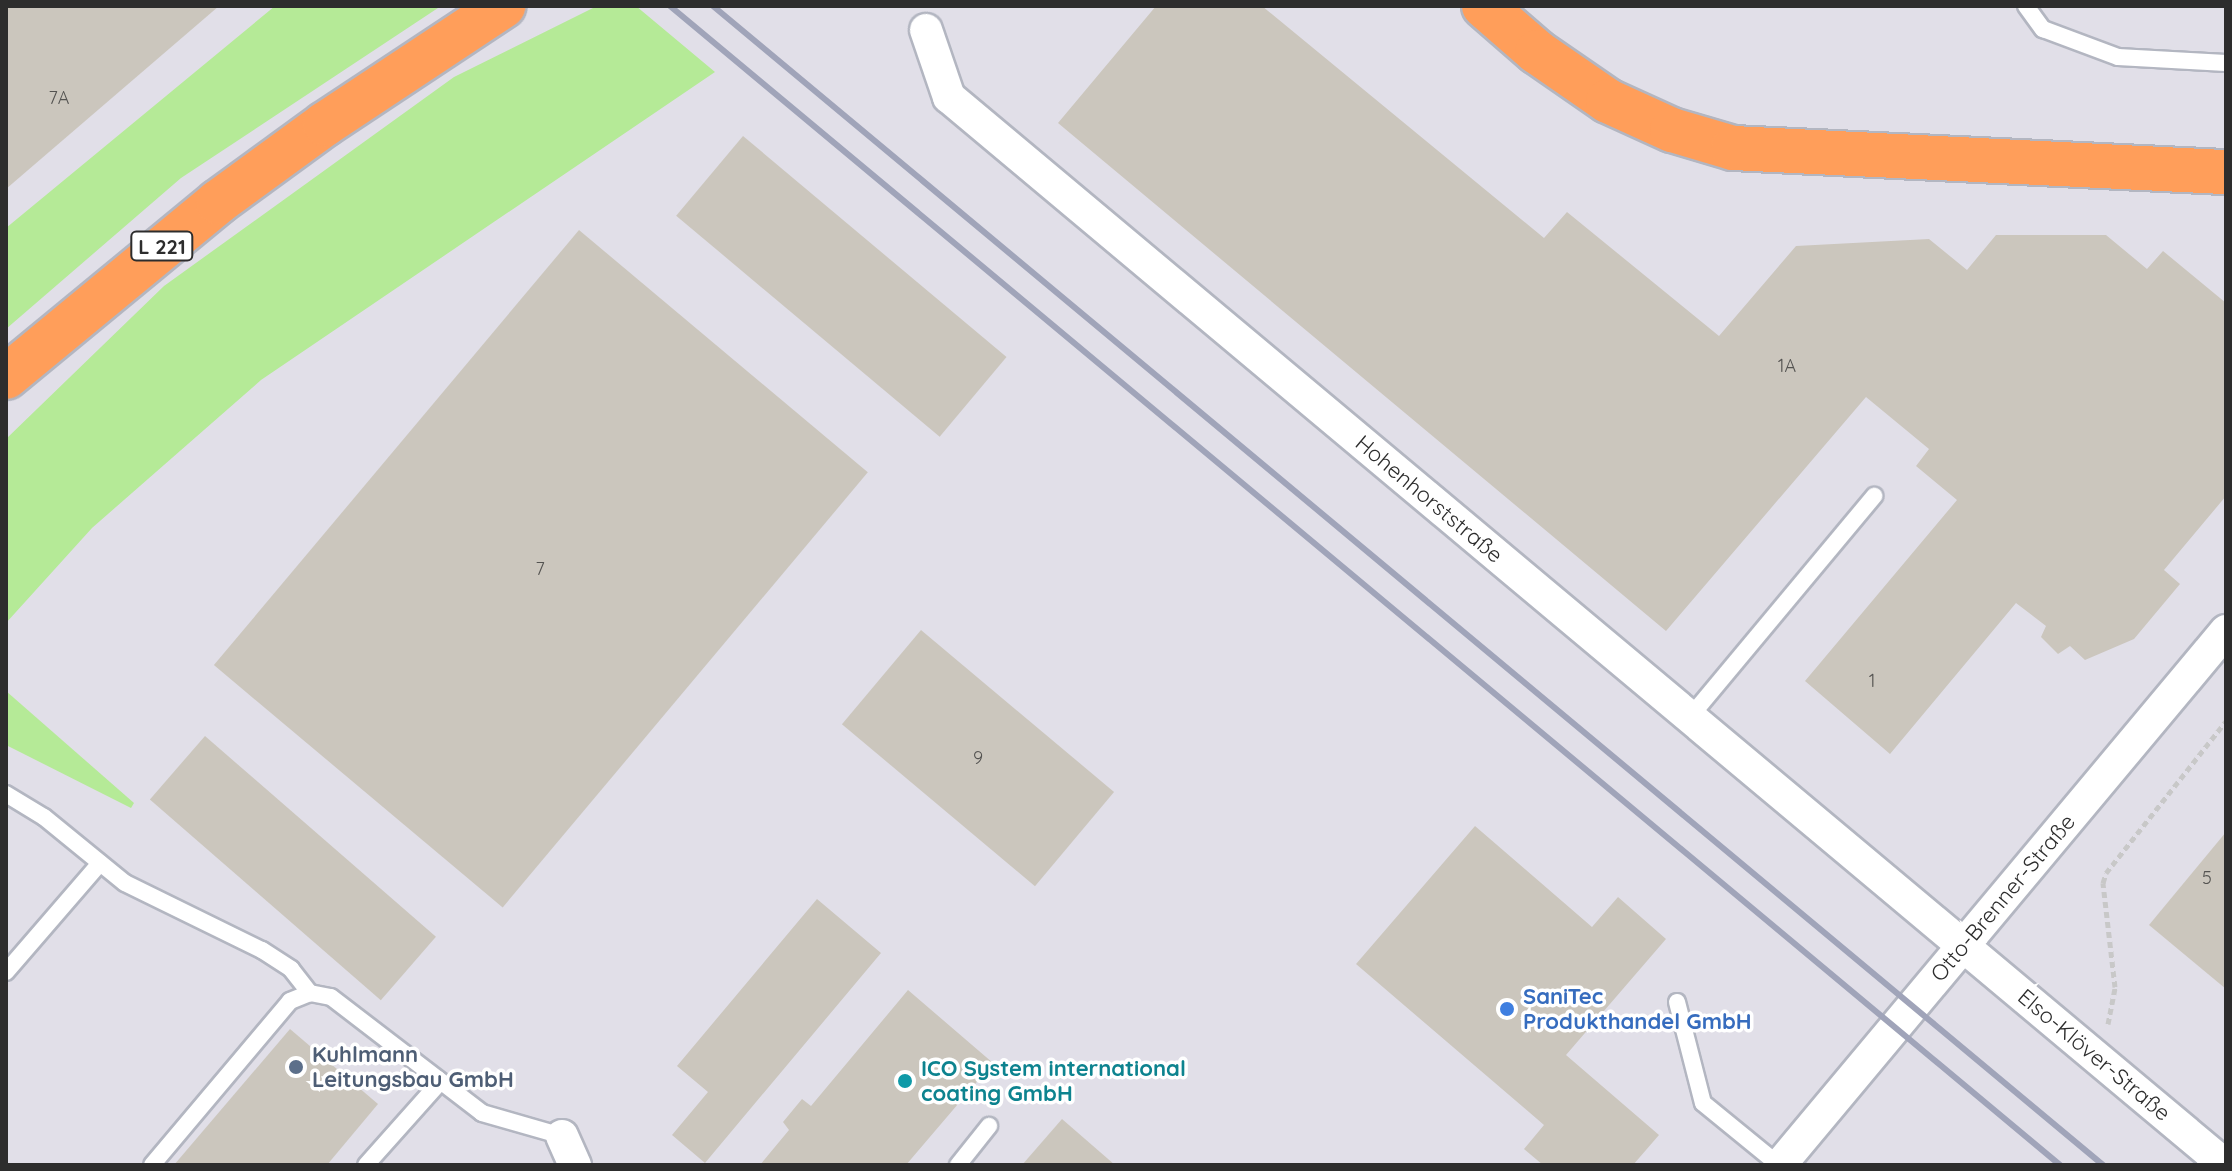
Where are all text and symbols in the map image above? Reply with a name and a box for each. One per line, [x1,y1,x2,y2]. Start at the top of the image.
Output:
house number: 7A [49,87,69,109]
road number: L 221 [130,230,194,262]
house number: 1A [1778,355,1796,377]
street label: Hohenhorststraße [1350,430,1508,568]
house number: 7 [535,558,545,580]
house number: 1 [1869,670,1875,692]
house number: 9 [973,747,983,769]
street label: Otto-Brenner-Straße [1925,809,2081,987]
house number: 5 [2202,867,2212,889]
place label: SaniTec Produkthandel GmbH [1523,983,1752,1034]
street label: Elso-Klöver-Straße [2012,984,2176,1126]
marker: SaniTec Produkthandel GmbH [1498,1000,1516,1018]
place label: Kuhlmann Leitungsbau GmbH [312,1041,514,1092]
place label: ICO System international coating GmbH [921,1055,1186,1106]
marker: Kuhlmann Leitungsbau GmbH [287,1058,305,1076]
marker: ICO System international coating GmbH [896,1072,914,1090]

